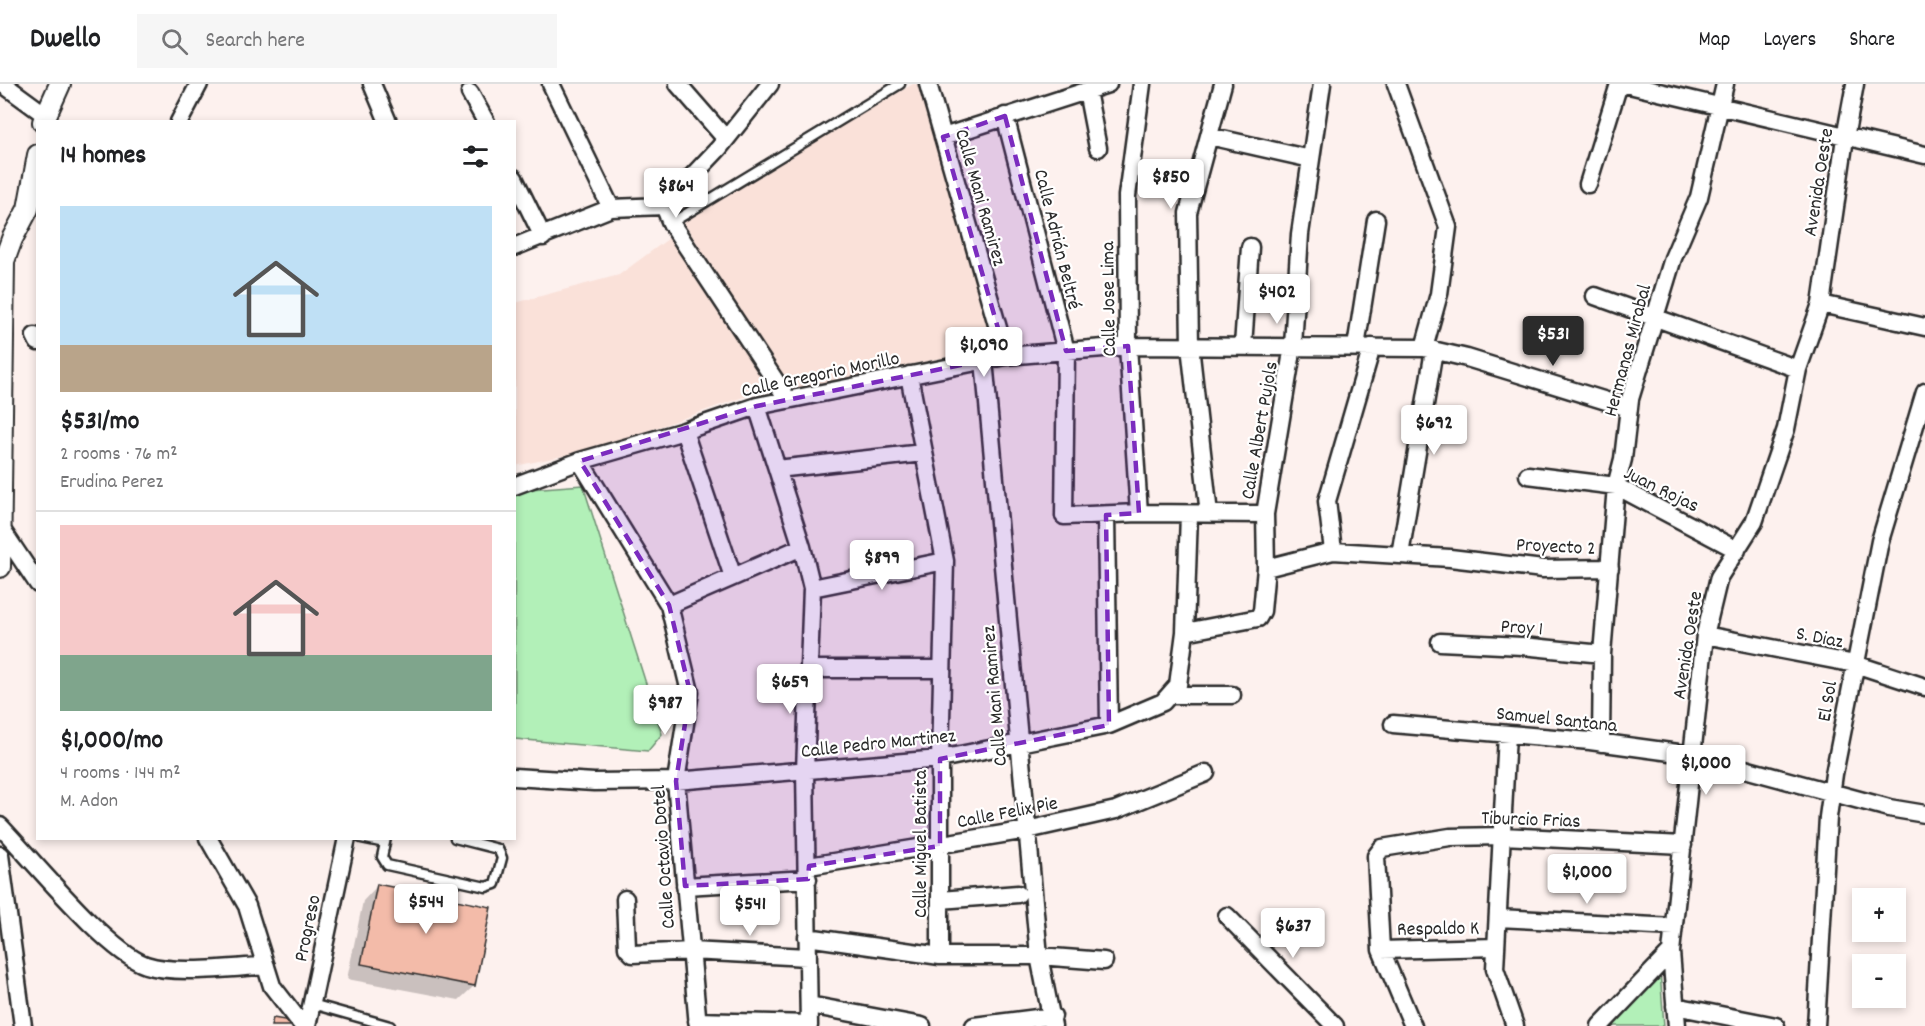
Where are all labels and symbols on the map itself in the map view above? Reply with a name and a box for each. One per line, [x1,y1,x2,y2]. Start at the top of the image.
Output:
street label: Calle Mani Ramirez [946,126,1012,270]
street label: Avenida Oeste [1798,126,1842,239]
pin: $850 [1135,159,1207,210]
street label: Calle Adrián Beltré [1025,167,1087,313]
pin: $864 [640,168,712,219]
street label: Calle Jose Lima [1095,241,1125,357]
pin: $402 [1241,274,1313,325]
street label: Hermanas Mirabal [1598,281,1660,420]
pin: $531 [1517,316,1589,367]
pin: $1,090 [935,327,1033,378]
street label: Calle Gregorio Morillo [739,346,902,406]
street label: Calle Albert Pujols [1235,359,1287,502]
pin: $692 [1398,405,1470,456]
street label: Juan Rojas [1618,460,1703,521]
street label: Proyecto 2 [1515,532,1596,564]
pin: $899 [846,540,918,591]
street label: Avenida Oeste [1667,589,1711,702]
street label: Proy 1 [1500,614,1544,644]
street label: S. Diaz [1793,621,1846,657]
street label: Calle Mani Ramirez [976,624,1016,767]
pin: $659 [754,664,826,715]
street label: El Sol [1812,679,1846,724]
pin: $987 [629,685,701,736]
street label: Samuel Santana [1495,701,1619,741]
street label: Calle Pedro Martinez [800,723,958,767]
pin: $1,000 [1657,745,1755,796]
street label: Calle Miguel Batista [908,769,936,918]
street label: Calle Octavio Dotel [646,784,684,930]
street label: Calle Felix Pie [955,790,1060,837]
street label: Tiburcio Frias [1481,805,1581,837]
pin: $1,000 [1538,854,1636,905]
pin: $544 [390,884,462,935]
pin: $541 [714,886,786,937]
street label: Progreso [288,893,330,965]
pin: $637 [1257,908,1329,959]
street label: Respaldo K [1397,915,1480,945]

